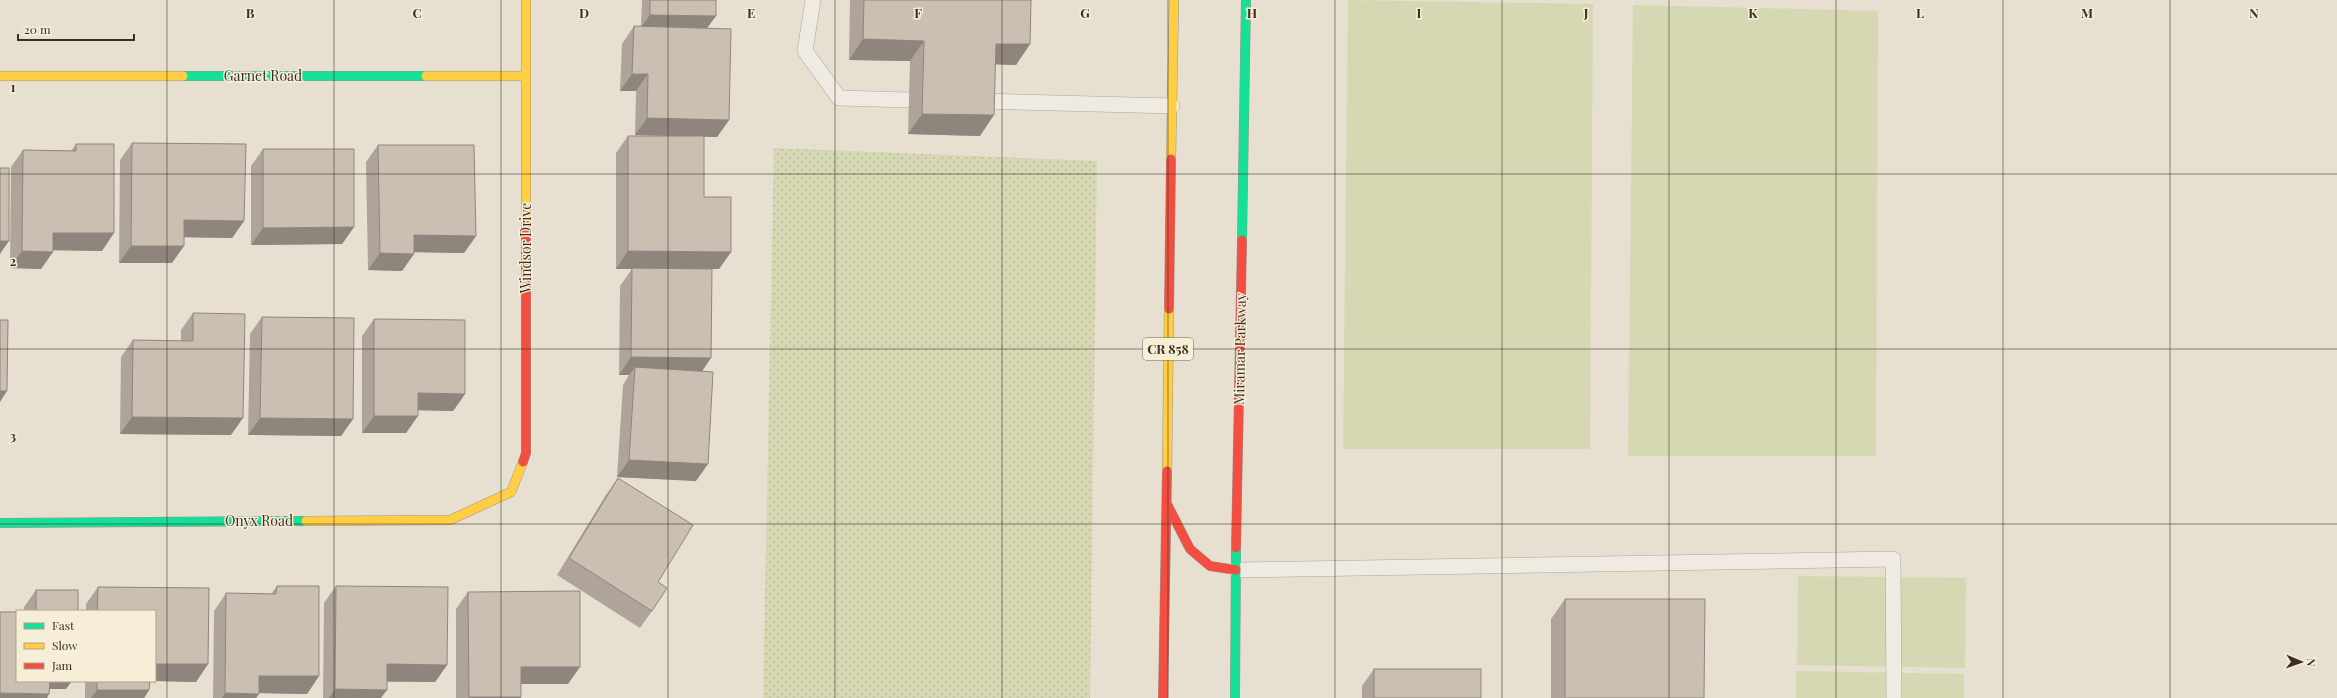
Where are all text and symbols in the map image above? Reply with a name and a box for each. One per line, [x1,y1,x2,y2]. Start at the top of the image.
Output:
text: B [246,4,255,21]
text: C [412,4,422,21]
text: D [579,4,589,21]
text: E [747,4,755,21]
text: F [914,4,922,21]
text: G [1080,4,1090,21]
text: H [1247,4,1257,21]
text: I [1417,4,1422,21]
text: J [1583,4,1589,21]
text: K [1748,4,1758,21]
text: L [1916,4,1924,21]
text: M [2081,4,2093,21]
text: N [2249,4,2259,21]
scale bar [18,16,134,42]
text: 20 m [24,21,51,37]
street label: Garnet Road [224,66,302,85]
text: 1 [11,78,16,95]
street label: Windsor Drive [516,203,535,294]
text: 2 [10,252,17,269]
street label: Miramar Parkway [1229,293,1250,405]
road number: CR 858 [1143,338,1193,360]
text: 3 [10,427,16,444]
street label: Onyx Road [225,511,293,530]
legend [16,610,156,682]
text: Fast [52,617,75,633]
text: Slow [52,637,78,653]
north arrow [2281,642,2321,682]
text: Jam [51,657,73,673]
text: N [2304,658,2319,667]

